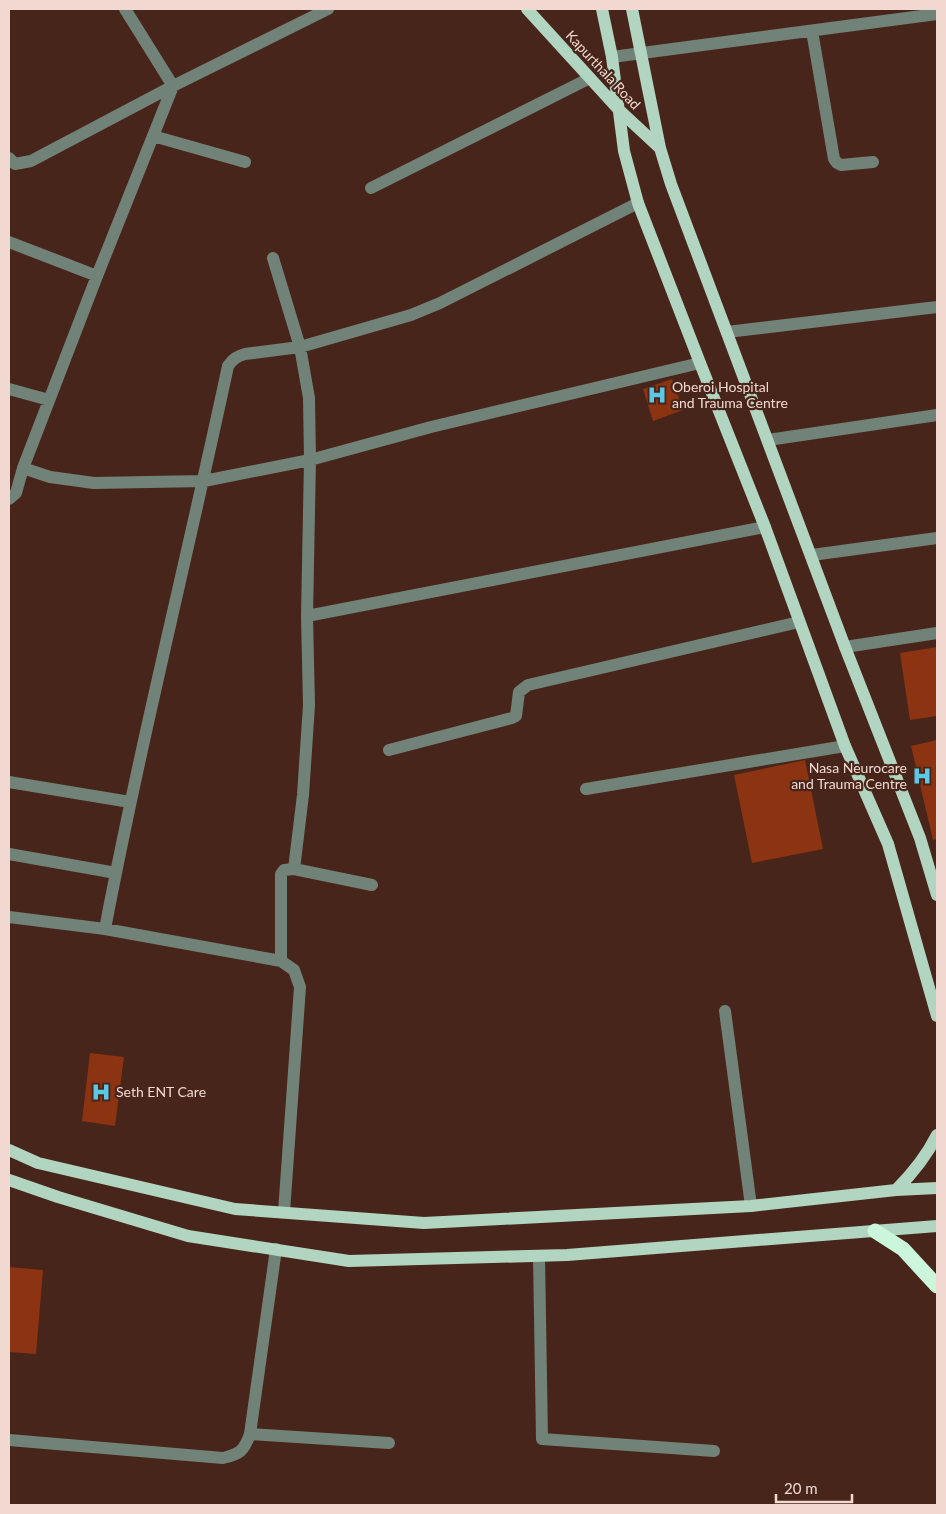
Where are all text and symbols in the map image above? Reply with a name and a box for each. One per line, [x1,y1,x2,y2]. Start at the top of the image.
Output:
street label: Kapurthala Road [562,27,644,113]
place label: Oberoi Hospital and Trauma Centre [672,378,788,411]
hospital icon: Oberoi Hospital and Trauma Centre [646,384,668,406]
place label: Nasa Neurocare and Trauma Centre [791,759,907,792]
hospital icon: Nasa Neurocare and Trauma Centre [911,765,933,787]
hospital icon: Seth ENT Care [90,1081,112,1103]
place label: Seth ENT Care [116,1083,206,1100]
scale bar [776,1472,852,1504]
text: 20 m [784,1479,818,1497]

